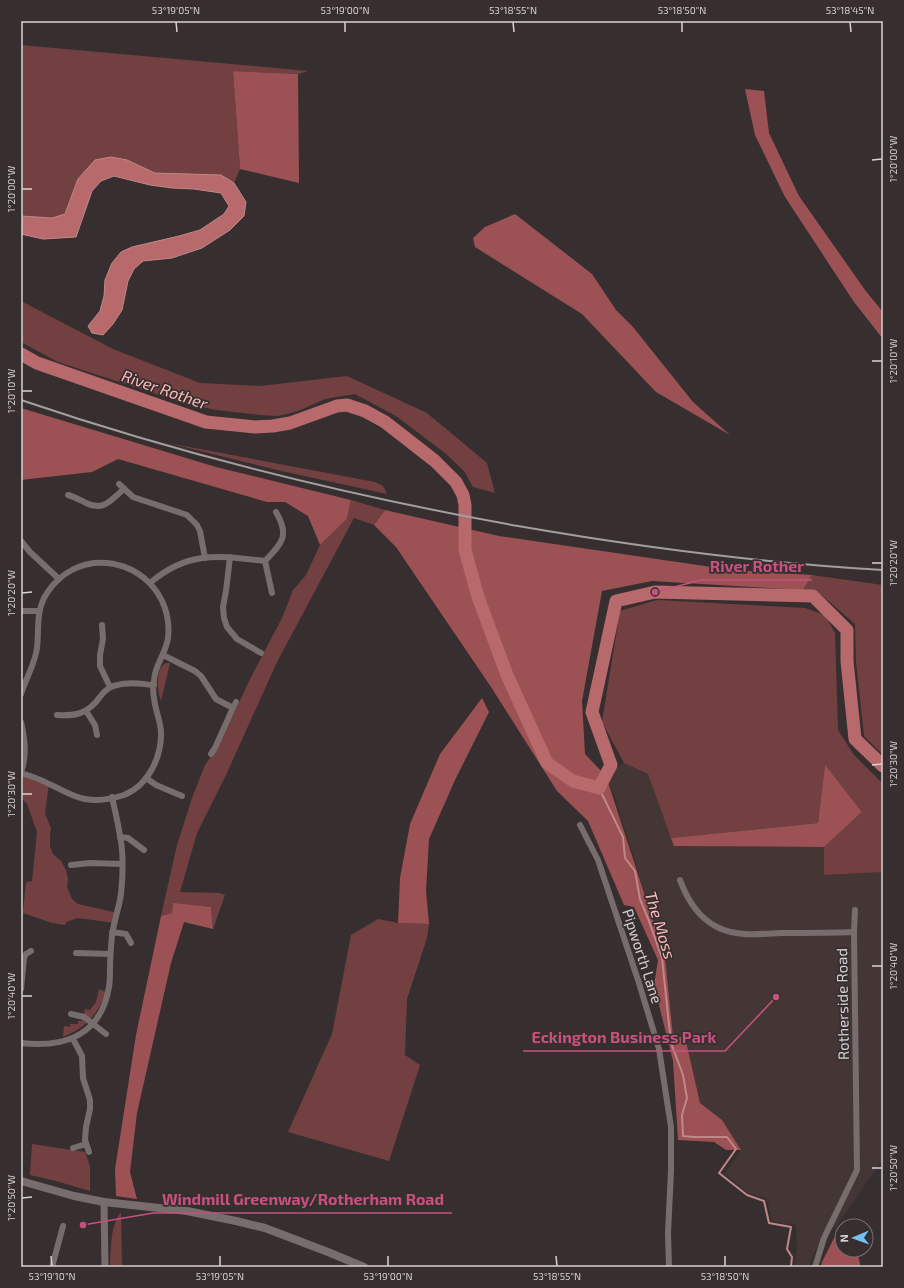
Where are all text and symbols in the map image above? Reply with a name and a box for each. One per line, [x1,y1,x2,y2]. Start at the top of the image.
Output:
text: 53°19'05"N [152,4,200,16]
text: 53°19'00"N [321,4,369,16]
text: 53°18'55"N [489,4,537,16]
text: 53°18'50"N [658,4,706,16]
text: 53°18'45"N [826,4,874,16]
text: 1°20'00"W [887,135,899,182]
text: 1°20'00"W [5,165,17,212]
text: 1°20'10"W [887,338,899,383]
water label: River Rother [120,365,211,413]
text: 1°20'10"W [5,368,17,413]
text: 1°20'20"W [887,539,899,586]
callout: River Rother [701,552,812,580]
text: River Rother [710,556,804,575]
text: 1°20'20"W [5,569,17,616]
text: 1°20'30"W [887,741,899,787]
text: 1°20'30"W [5,771,17,817]
water label: The Moss [642,889,680,961]
street label: Pipworth Lane [619,906,667,1006]
text: 1°20'40"W [887,942,899,989]
street label: Rotherside Road [832,948,852,1060]
text: 1°20'40"W [5,972,17,1019]
callout: Eckington Business Park [523,1023,725,1051]
text: Eckington Business Park [531,1027,717,1046]
text: 1°20'50"W [887,1145,899,1191]
text: 1°20'50"W [5,1175,17,1221]
callout: Windmill Greenway/Rotherham Road [153,1185,452,1213]
text: Windmill Greenway/Rotherham Road [162,1189,444,1209]
north arrow [834,1218,874,1258]
text: N [837,1234,850,1243]
text: 53°19'10"N [29,1270,75,1282]
text: 53°19'05"N [196,1270,244,1282]
text: 53°19'00"N [364,1270,412,1282]
text: 53°18'55"N [533,1270,581,1282]
text: 53°18'50"N [701,1270,749,1282]

